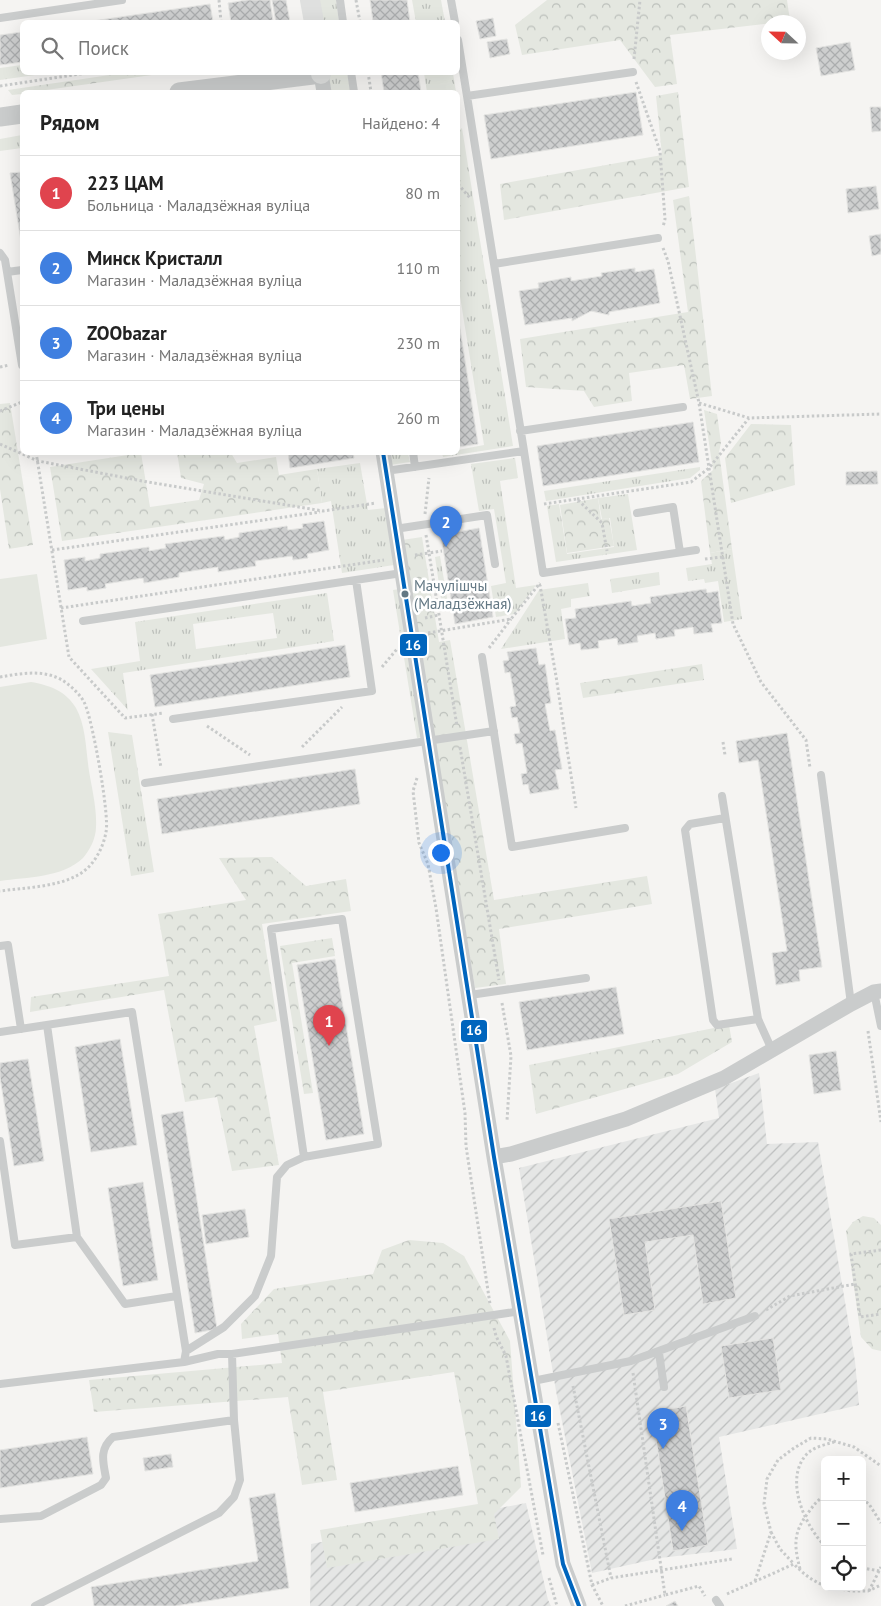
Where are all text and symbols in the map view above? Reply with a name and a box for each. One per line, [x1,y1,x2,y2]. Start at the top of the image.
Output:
north arrow [761,15,806,60]
search box [20,20,460,75]
icon: search [38,34,66,62]
text: Поиск [78,36,129,60]
text: Рядом [40,109,99,136]
text: Найдено: 4 [362,113,440,133]
text: 223 ЦAM [87,171,164,195]
text: 1 [51,183,61,203]
text: 80 m [405,183,440,203]
text: Больница · Маладзёжная вуліца [87,195,310,215]
text: Минск Кристалл [87,246,223,270]
text: 2 [51,258,61,278]
text: 110 m [397,258,440,278]
text: Магазин · Маладзёжная вуліца [87,270,302,290]
text: ZOObazar [87,321,167,345]
text: 3 [51,333,61,353]
text: 230 m [397,333,440,353]
text: Магазин · Маладзёжная вуліца [87,345,302,365]
text: Три цены [87,396,165,420]
text: 4 [51,408,61,428]
text: 260 m [397,408,440,428]
text: Магазин · Маладзёжная вуліца [87,420,302,440]
pin: 2 [430,506,462,547]
place label: Мачулішчы (Маладзёжная) [414,576,512,613]
marker: Мачулішчы (Маладзёжная) [400,589,410,599]
line badge: 16 [399,633,428,657]
text: 16 [405,636,421,654]
your location [428,840,454,866]
pin: 1 [313,1005,345,1046]
line badge: 16 [460,1019,488,1043]
text: 16 [466,1021,482,1039]
line badge: 16 [524,1404,552,1428]
text: 16 [530,1407,546,1425]
pin: 3 [647,1408,679,1449]
map controls [821,1456,866,1591]
button: + [821,1456,866,1501]
pin: 4 [666,1490,698,1531]
button: − [821,1501,866,1546]
button: locate [821,1546,866,1591]

